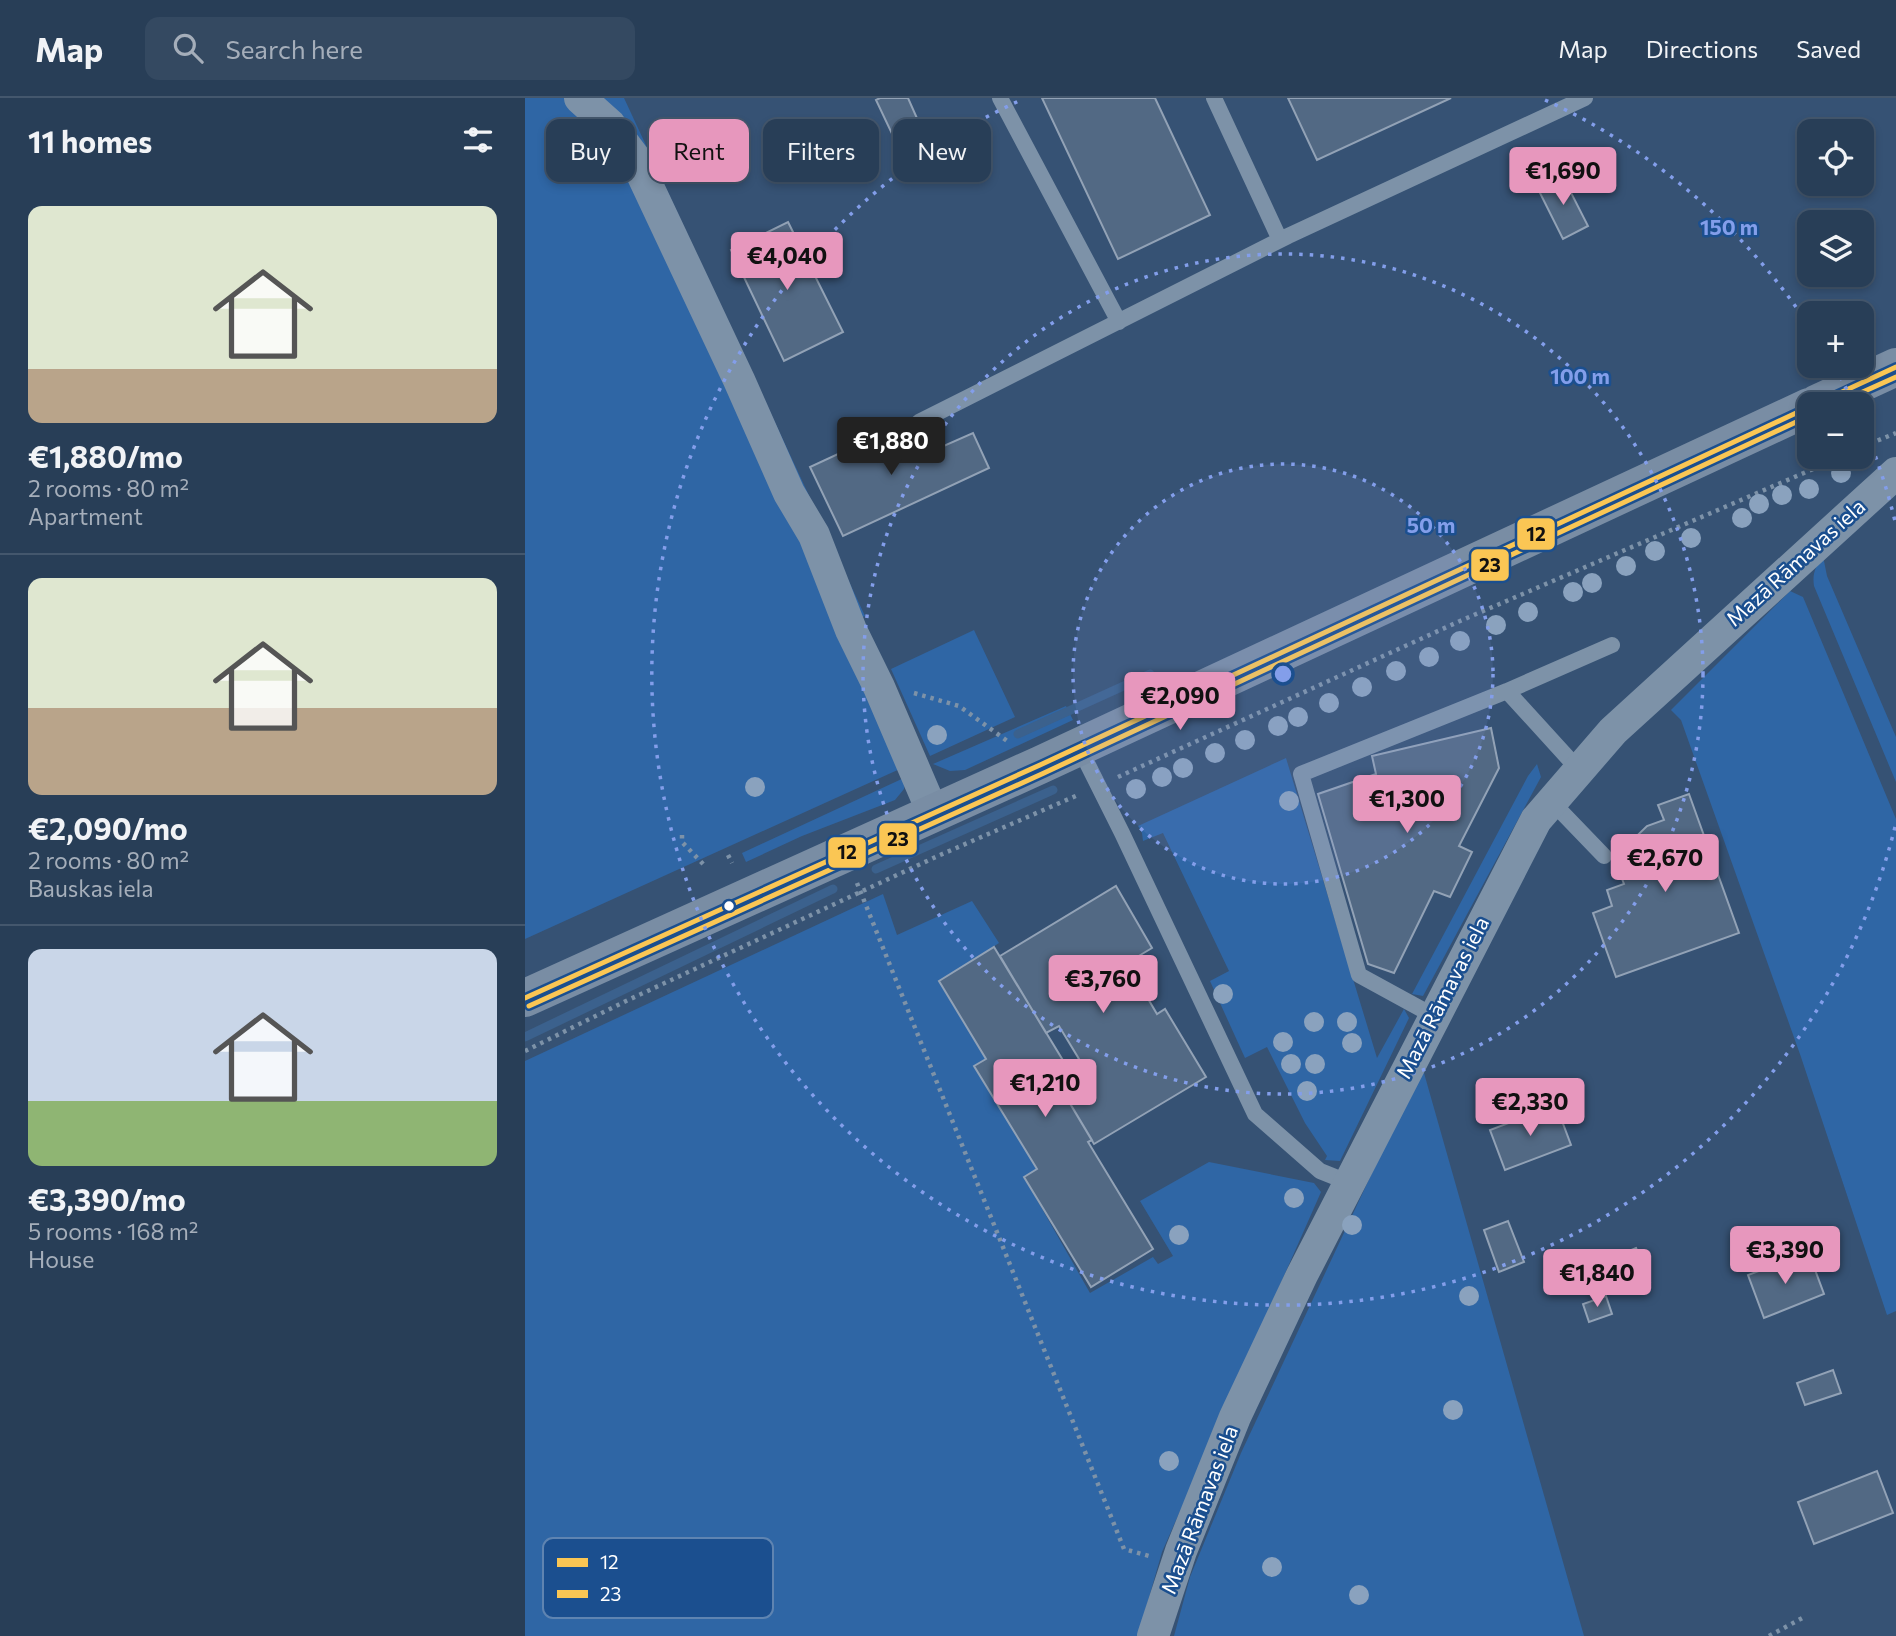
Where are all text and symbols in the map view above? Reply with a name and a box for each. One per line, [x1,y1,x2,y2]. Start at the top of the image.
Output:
search box [145,17,635,80]
text: Map [35,28,103,69]
icon: search [169,29,207,67]
text: Search here [225,33,363,64]
text: Map [1558,34,1608,63]
text: Directions [1646,34,1758,63]
text: Saved [1796,34,1861,63]
chip: Buy [546,119,635,182]
chip: Rent [649,119,749,182]
chip: Filters [763,119,879,182]
chip: New [893,119,991,182]
map controls [1797,119,1874,469]
button: locate [1797,119,1874,196]
icon: filters [459,121,497,159]
text: 11 homes [28,122,152,159]
pin: €1,690 [1506,148,1620,207]
text: €1,690 [1525,156,1601,184]
button: layers [1797,210,1874,287]
text: 150 m [1700,214,1758,239]
pin: €4,040 [730,232,844,292]
text: €4,040 [747,241,827,269]
icon: home [200,251,326,377]
button: + [1797,301,1874,378]
text: 100 m [1550,363,1610,388]
button: − [1797,392,1874,469]
pin: €1,880 [834,418,948,477]
text: €1,880 [853,426,929,454]
text: €1,880/mo [28,437,183,474]
text: 2 rooms · 80 m² [28,474,189,502]
street label: Mazā Rāmavas iela [1720,493,1870,631]
text: Apartment [28,502,143,530]
text: 50 m [1407,512,1455,537]
line badge: 12 [1516,517,1556,551]
text: 12 [1526,522,1546,545]
line badge: 23 [1470,548,1510,582]
text: 23 [1479,553,1501,576]
icon: home [200,623,326,749]
centre of rings [1271,662,1295,686]
pin: €2,090 [1123,672,1237,732]
text: €2,090 [1140,681,1220,709]
pin: €1,300 [1350,776,1464,835]
text: €1,300 [1369,784,1445,812]
text: €2,090/mo [28,809,188,846]
line badge: 23 [878,822,918,856]
text: 23 [887,827,909,850]
pin: €2,670 [1608,834,1722,894]
line badge: 12 [827,836,867,869]
text: 12 [837,840,857,863]
text: €2,670 [1627,843,1703,871]
text: 2 rooms · 80 m² [28,846,189,874]
text: Bauskas iela [28,874,153,902]
unlabelled marker [722,899,736,913]
street label: Mazā Rāmavas iela [1390,912,1493,1082]
pin: €3,760 [1046,956,1160,1015]
text: €3,760 [1065,964,1141,992]
icon: home [200,994,326,1120]
pin: €1,210 [988,1060,1102,1119]
text: €1,210 [1009,1068,1081,1096]
pin: €2,330 [1473,1079,1587,1138]
text: €2,330 [1492,1087,1568,1115]
text: €3,390/mo [28,1180,186,1217]
text: 5 rooms · 168 m² [28,1217,198,1245]
pin: €3,390 [1728,1226,1842,1286]
text: €3,390 [1746,1235,1824,1263]
text: House [28,1245,94,1273]
pin: €1,840 [1540,1250,1654,1309]
text: €1,840 [1559,1258,1635,1286]
street label: Mazā Rāmavas iela [1155,1422,1242,1597]
legend [543,1538,773,1618]
text: 12 [600,1550,619,1573]
text: 23 [600,1582,621,1605]

